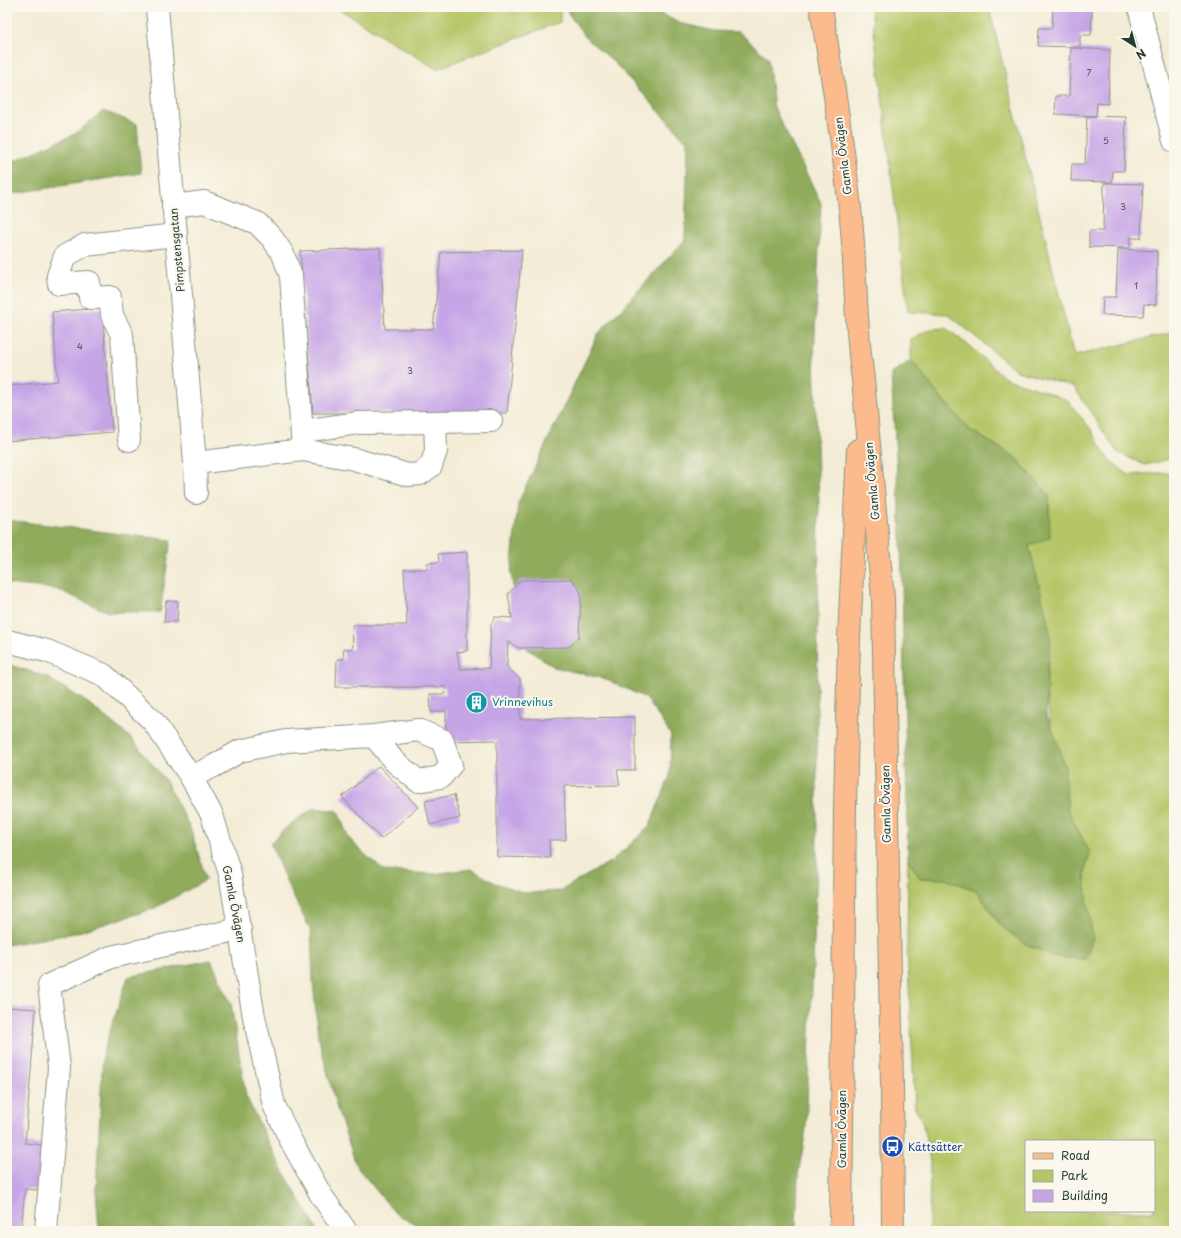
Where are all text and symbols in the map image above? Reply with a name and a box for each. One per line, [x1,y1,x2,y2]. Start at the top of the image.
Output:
north arrow [1115,26,1155,66]
text: N [1132,45,1150,64]
house number: 7 [1086,65,1092,79]
street label: Gamla Övägen [829,116,856,196]
house number: 5 [1103,133,1109,147]
house number: 3 [1120,199,1126,213]
street label: Pimpstensgatan [164,207,189,293]
house number: 1 [1134,278,1138,292]
house number: 4 [77,339,83,353]
house number: 3 [407,363,413,377]
street label: Gamla Övägen [860,441,883,521]
building icon: Vrinnevihus [463,689,489,715]
place label: Vrinnevihus [492,693,553,710]
street label: Gamla Övägen [876,765,895,843]
street label: Gamla Övägen [219,864,250,944]
street label: Gamla Övägen [833,1090,850,1168]
bus stop icon: Kättsätter [879,1134,905,1160]
place label: Kättsätter [908,1138,963,1155]
legend [1025,1140,1155,1212]
text: Road [1061,1146,1090,1164]
text: Park [1061,1166,1088,1184]
text: Building [1061,1186,1108,1204]

